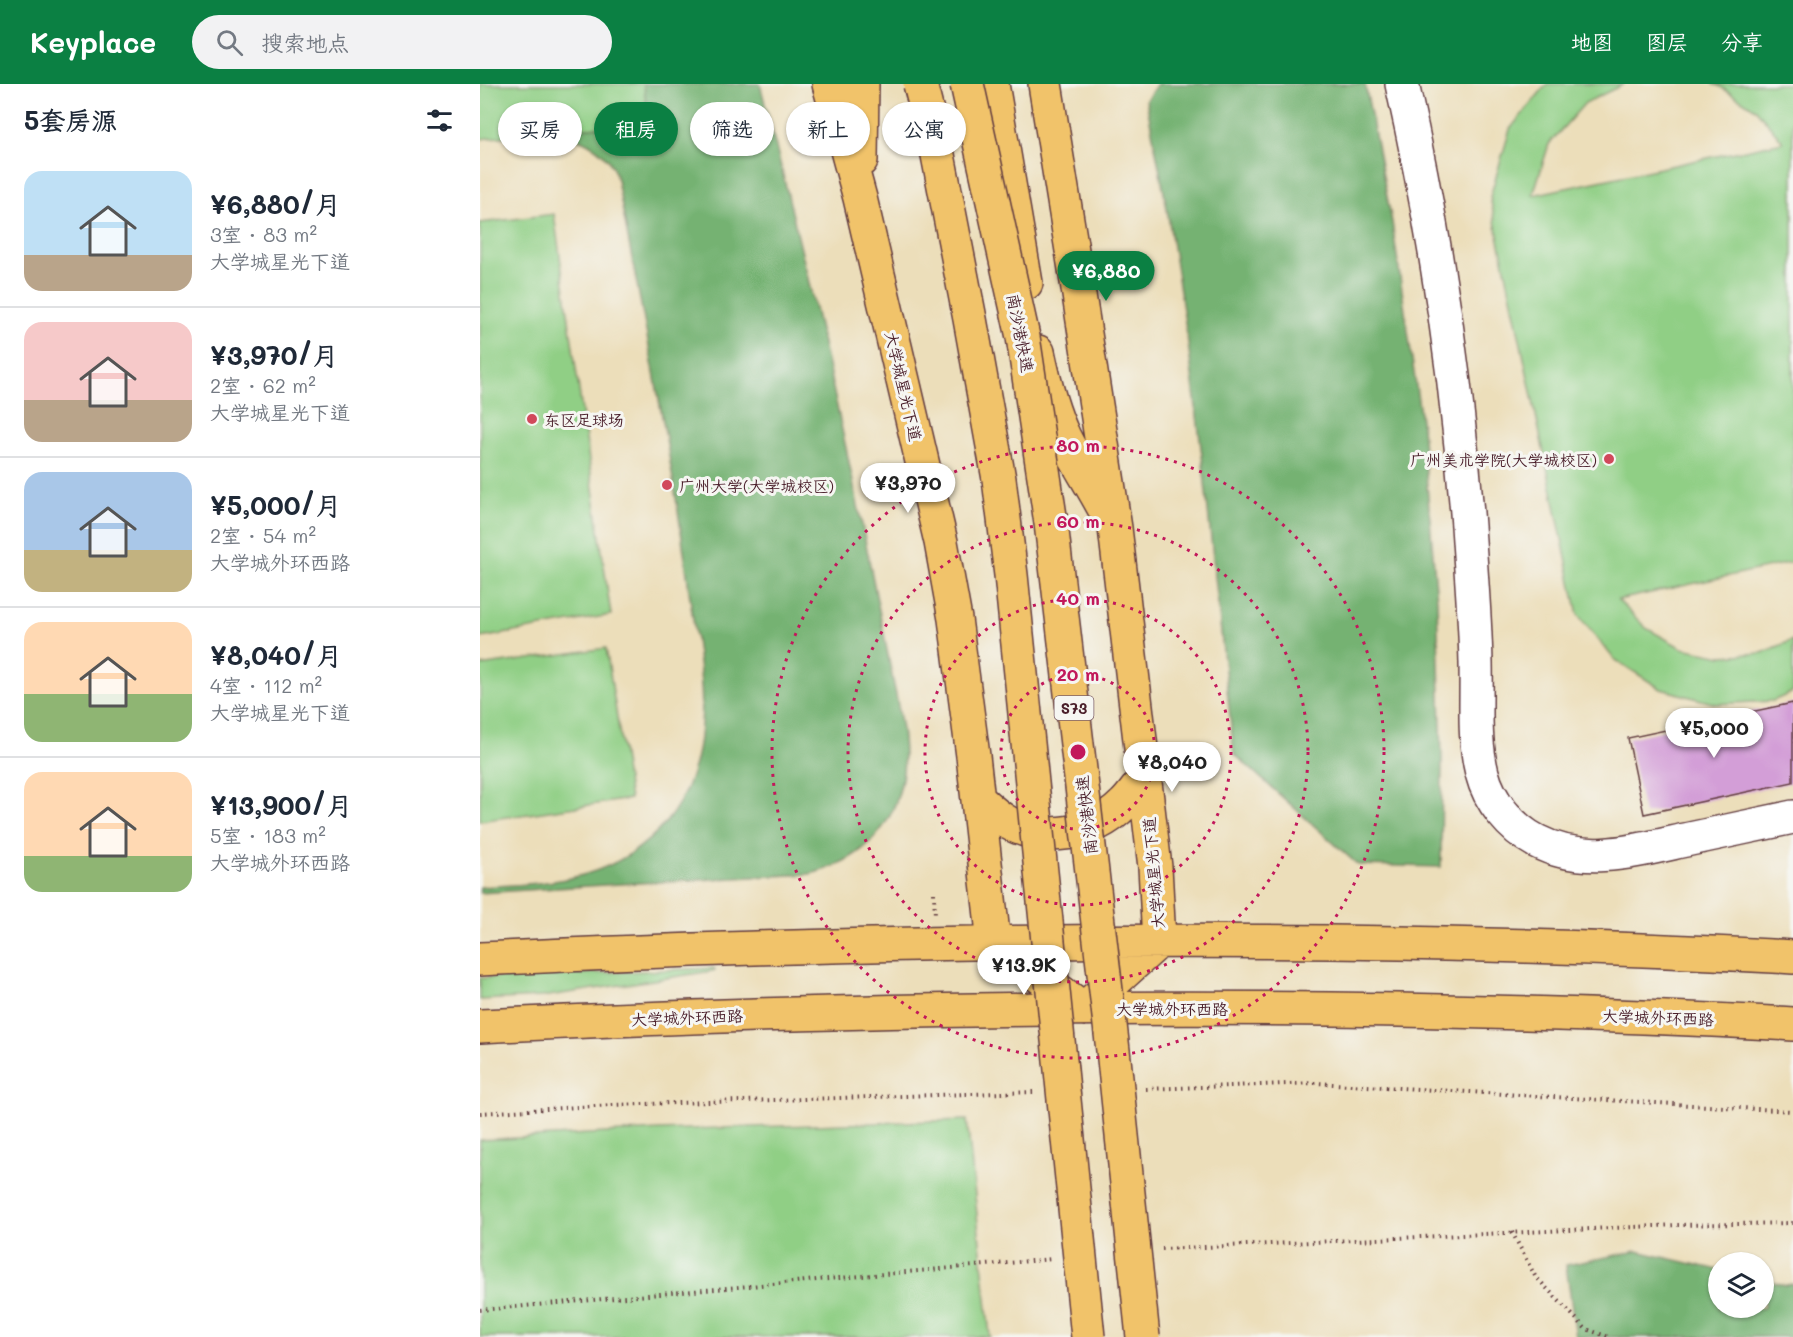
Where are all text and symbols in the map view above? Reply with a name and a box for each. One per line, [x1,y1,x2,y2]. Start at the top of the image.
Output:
search box [192,15,612,69]
text: Keyplace [30,24,156,60]
icon: search [213,26,246,59]
text: 搜索地点 [261,28,349,57]
text: 地图 [1571,28,1613,55]
text: 图层 [1646,28,1688,55]
text: 分享 [1721,28,1763,55]
chip: 买房 [498,102,582,156]
chip: 租房 [594,102,678,156]
chip: 筛选 [690,102,774,156]
chip: 新上 [786,102,870,156]
chip: 公寓 [882,102,966,156]
text: 5套房源 [24,103,117,137]
icon: filters [423,104,456,137]
text: ¥6,880/月 [210,187,341,221]
icon: home [72,195,144,267]
text: 3室 · 83 m² [210,221,317,247]
text: 大学城星光下道 [210,248,350,274]
pin: ¥6,880 [1057,251,1155,302]
text: ¥6,880 [1072,257,1141,283]
street label: 南沙港快速 [1003,292,1039,374]
street label: 大学城星光下道 [881,329,927,443]
text: ¥3,970/月 [210,338,339,372]
icon: home [72,346,144,418]
text: 2室 · 62 m² [210,372,316,398]
text: 大学城星光下道 [210,399,350,425]
place label: 东区足球场 [544,409,624,430]
marker: 东区足球场 [525,412,539,426]
text: 80 m [1056,433,1100,457]
place label: 广州美术学院(大学城校区) [1410,449,1597,470]
marker: 广州美术学院(大学城校区) [1602,452,1616,466]
pin: ¥3,970 [859,463,957,514]
text: ¥3,970 [874,469,942,495]
place label: 广州大学(大学城校区) [679,475,834,496]
marker: 广州大学(大学城校区) [660,478,674,492]
text: ¥5,000/月 [210,488,342,522]
icon: home [72,496,144,568]
text: 60 m [1056,509,1100,533]
text: 2室 · 54 m² [210,522,316,548]
text: 大学城外环西路 [210,549,350,575]
text: 40 m [1056,586,1100,610]
text: ¥8,040/月 [210,638,342,672]
icon: home [72,646,144,718]
text: 20 m [1057,662,1099,686]
text: 4室 · 112 m² [210,672,322,698]
road number: S73 [1054,696,1094,720]
text: 大学城星光下道 [210,699,350,725]
pin: ¥5,000 [1665,708,1763,759]
text: ¥5,000 [1679,714,1749,740]
centre of rings [1068,742,1088,762]
pin: ¥8,040 [1123,742,1221,793]
text: ¥8,040 [1137,748,1207,774]
street label: 南沙港快速 [1071,774,1101,856]
text: ¥13,900/月 [210,788,352,822]
icon: home [72,796,144,868]
street label: 大学城星光下道 [1138,816,1168,930]
text: 5室 · 183 m² [210,822,326,848]
text: 大学城外环西路 [210,849,350,875]
pin: ¥13.9K [975,945,1073,996]
text: ¥13.9K [991,951,1057,977]
street label: 大学城外环西路 [1116,998,1228,1019]
street label: 大学城外环西路 [631,1005,743,1029]
street label: 大学城外环西路 [1602,1005,1714,1029]
map controls [1708,1252,1774,1318]
button: layers [1708,1252,1774,1318]

